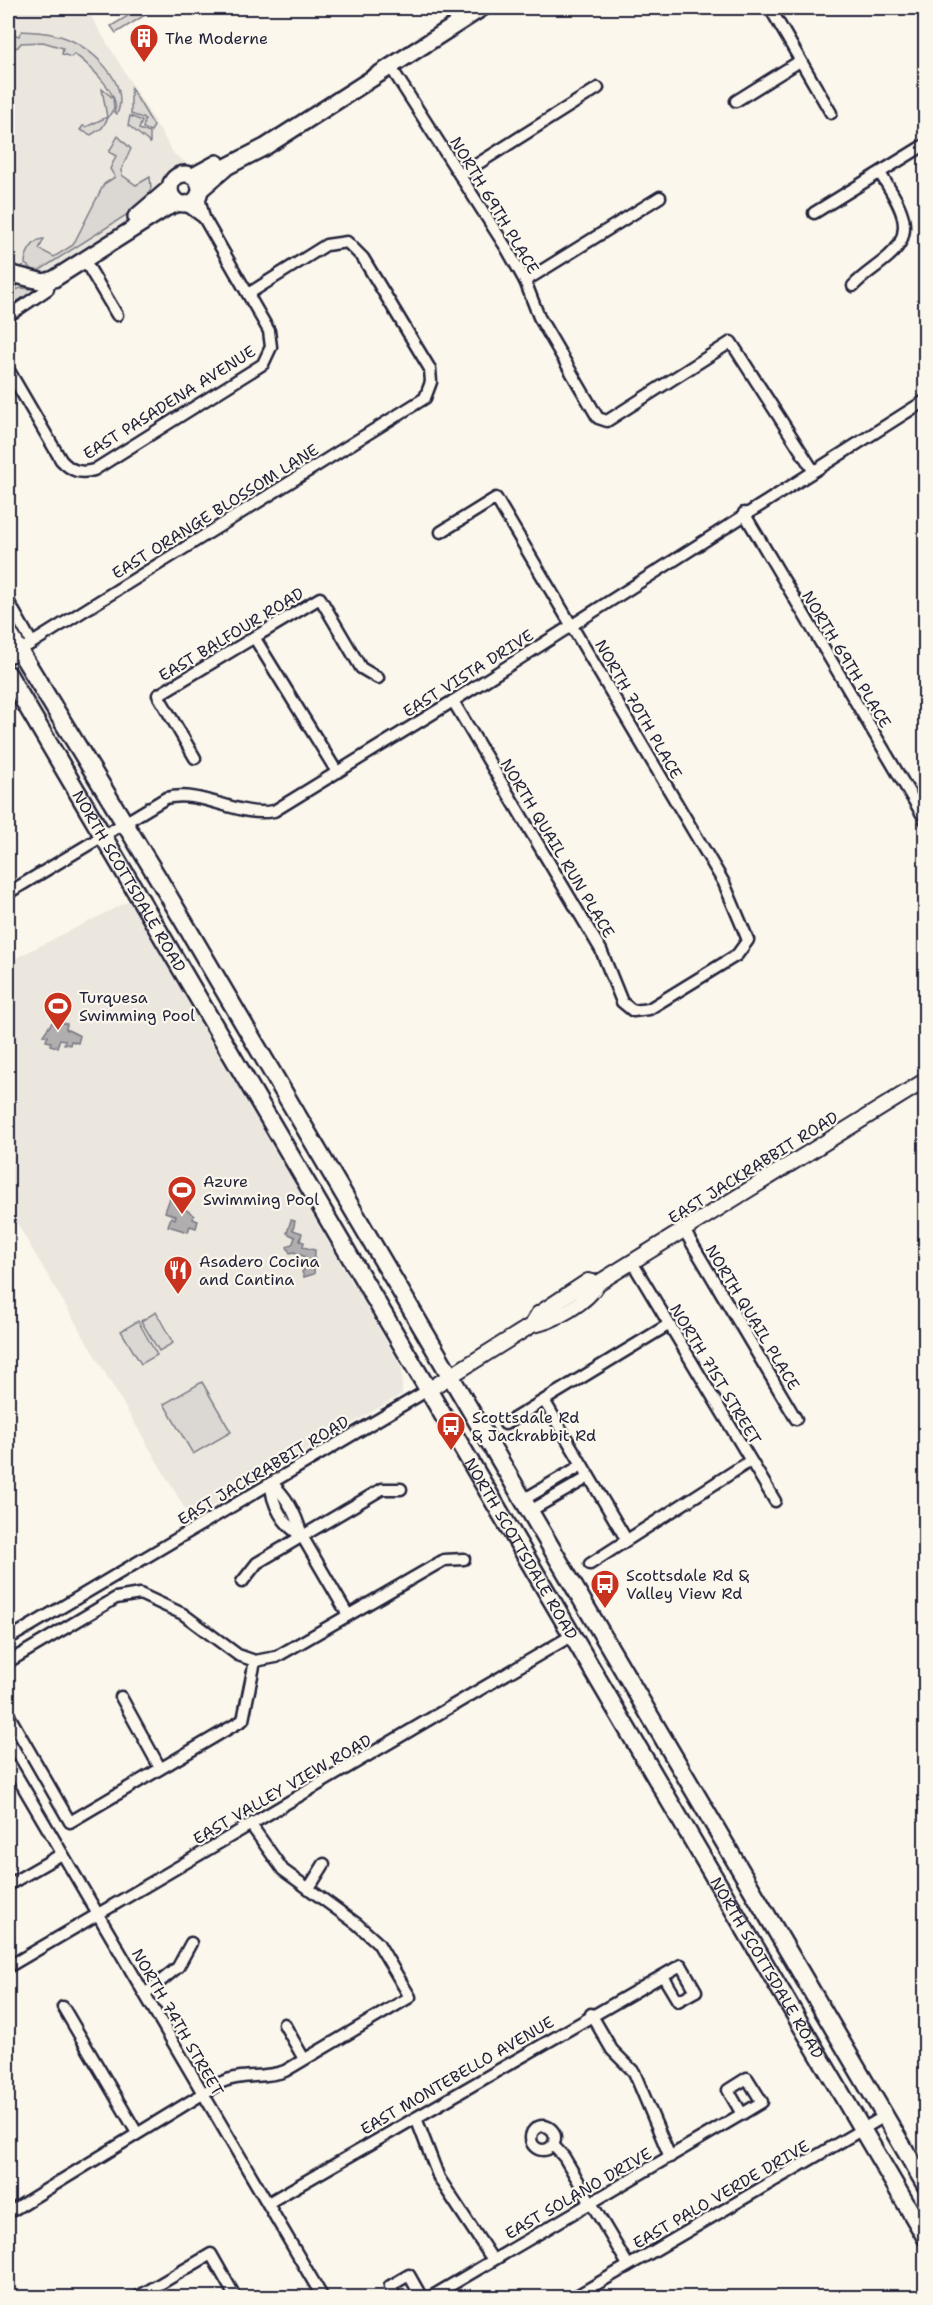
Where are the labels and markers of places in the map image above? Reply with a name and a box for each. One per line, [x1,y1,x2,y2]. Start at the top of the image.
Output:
building icon: The Moderne [128,22,160,64]
place label: The Moderne [165,28,268,49]
place label: Turquesa Swimming Pool [79,987,195,1026]
sports icon: Turquesa Swimming Pool [42,990,74,1032]
place label: Azure Swimming Pool [203,1171,319,1210]
sports icon: Azure Swimming Pool [166,1174,198,1216]
place label: Asadero Cocina and Cantina [199,1251,319,1290]
restaurant icon: Asadero Cocina and Cantina [162,1254,194,1296]
place label: Scottsdale Rd & Jackrabbit Rd [472,1407,596,1446]
bus stop icon: Scottsdale Rd & Jackrabbit Rd [435,1410,467,1452]
place label: Scottsdale Rd & Valley View Rd [626,1565,750,1604]
bus stop icon: Scottsdale Rd & Valley View Rd [589,1568,621,1610]

